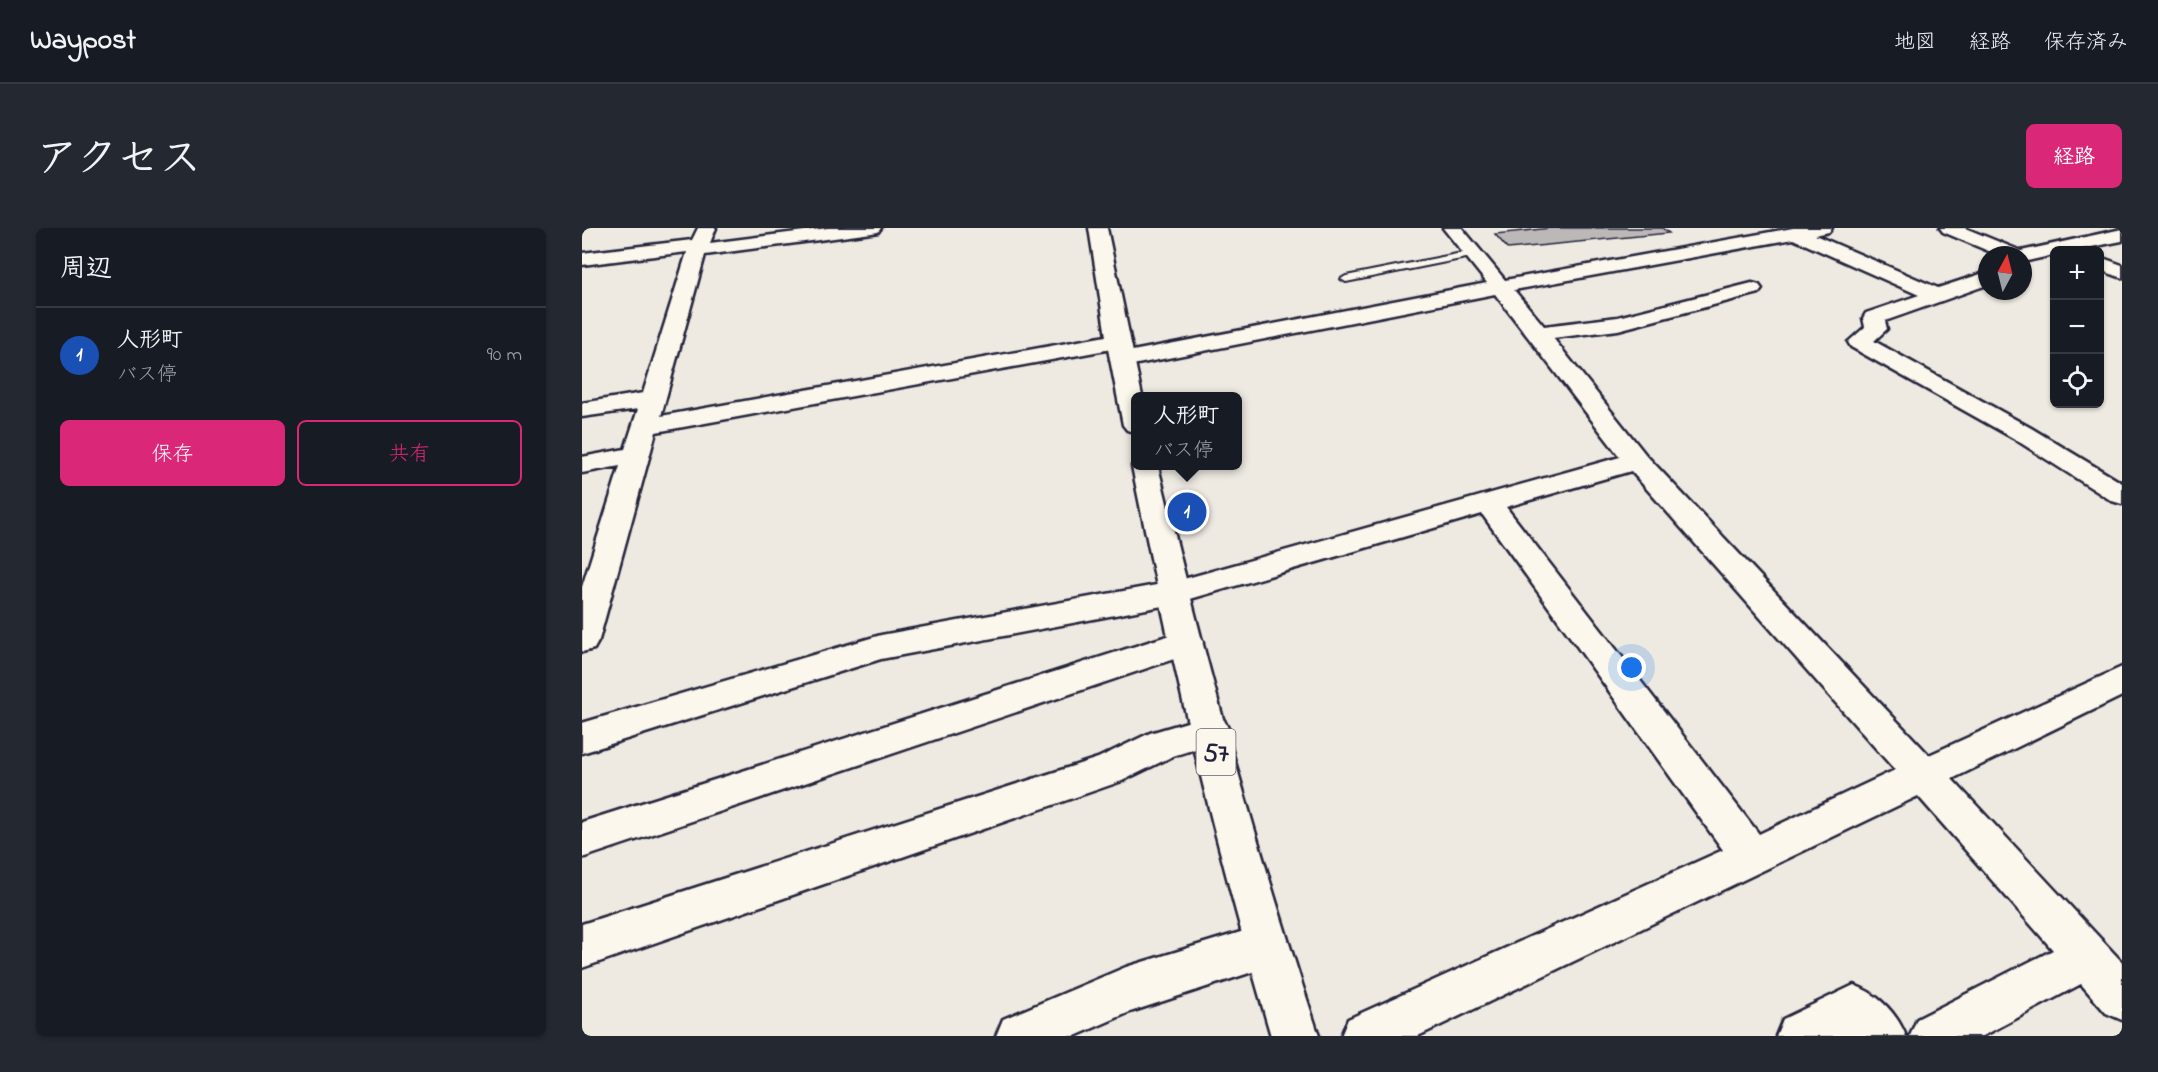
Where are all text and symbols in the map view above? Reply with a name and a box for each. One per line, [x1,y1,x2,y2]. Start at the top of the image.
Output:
text: Waypost [30,21,136,62]
text: 地図 [1894,28,1936,58]
text: 経路 [1969,28,2011,58]
text: 保存済み [2044,28,2128,58]
button: 経路 [2026,124,2122,188]
text: アクセス [36,130,201,191]
north arrow [1978,246,2032,300]
map controls [2050,246,2104,408]
button: + [2050,246,2104,300]
text: 周辺 [60,251,112,289]
button: − [2050,300,2104,354]
text: 人形町 [117,325,183,357]
text: 1 [76,341,83,370]
text: 90 m [487,341,522,370]
button: locate [2050,354,2104,408]
text: バス停 [117,361,177,390]
popup [1131,392,1242,470]
text: 人形町 [1153,401,1220,433]
button: 保存 [60,420,285,486]
button: 共有 [297,420,522,486]
text: バス停 [1153,437,1213,466]
pin: 1 [1168,490,1206,534]
your location [1617,653,1646,682]
road number: 57 [1196,729,1236,775]

